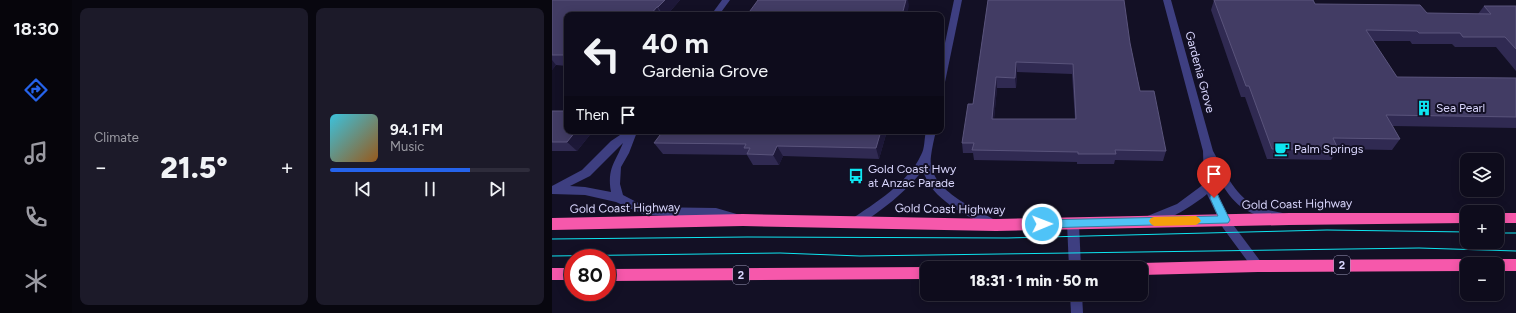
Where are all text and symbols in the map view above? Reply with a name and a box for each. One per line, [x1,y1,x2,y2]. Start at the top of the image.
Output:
text: 18:30 [13,18,59,40]
text: 40 m [642,26,709,60]
icon: left [576,28,628,80]
street label: Gardenia Grove [1182,30,1218,115]
text: Gardenia Grove [642,60,768,82]
icon: directions [22,76,50,104]
building icon: Sea Pearl [1415,99,1433,117]
place label: Sea Pearl [1436,101,1485,115]
icon: arrive [617,104,639,126]
text: Then [576,106,609,124]
text: 94.1 FM [390,121,443,139]
text: Climate [94,130,139,145]
icon: music [22,139,50,167]
text: Music [390,139,424,154]
cafe icon: Palm Springs [1273,140,1291,158]
place label: Palm Springs [1294,142,1364,156]
text: 21.5° [160,149,228,186]
map controls [1460,153,1504,301]
button: layers [1460,153,1504,197]
text: − [94,154,108,181]
text: + [280,154,294,181]
pin [1197,157,1231,198]
place label: Gold Coast Hwy at Anzac Parade [868,162,957,190]
icon: arrive [1203,163,1225,185]
bus stop icon: Gold Coast Hwy at Anzac Parade [847,167,865,185]
icon: previous [352,178,374,200]
icon: pause [419,178,441,200]
icon: next [486,178,508,200]
street label: Gold Coast Highway [1242,196,1353,212]
street label: Gold Coast Highway [570,200,681,216]
street label: Gold Coast Highway [895,201,1006,217]
icon: phone [22,203,50,231]
position arrow [1021,203,1063,245]
button: + [1460,205,1504,249]
speed limit sign: 80 [564,249,616,301]
road number: 2 [1334,256,1350,274]
button: − [1460,257,1504,301]
road number: 2 [733,266,749,284]
icon: climate [22,267,50,295]
text: 18:31 · 1 min · 50 m [970,272,1098,290]

